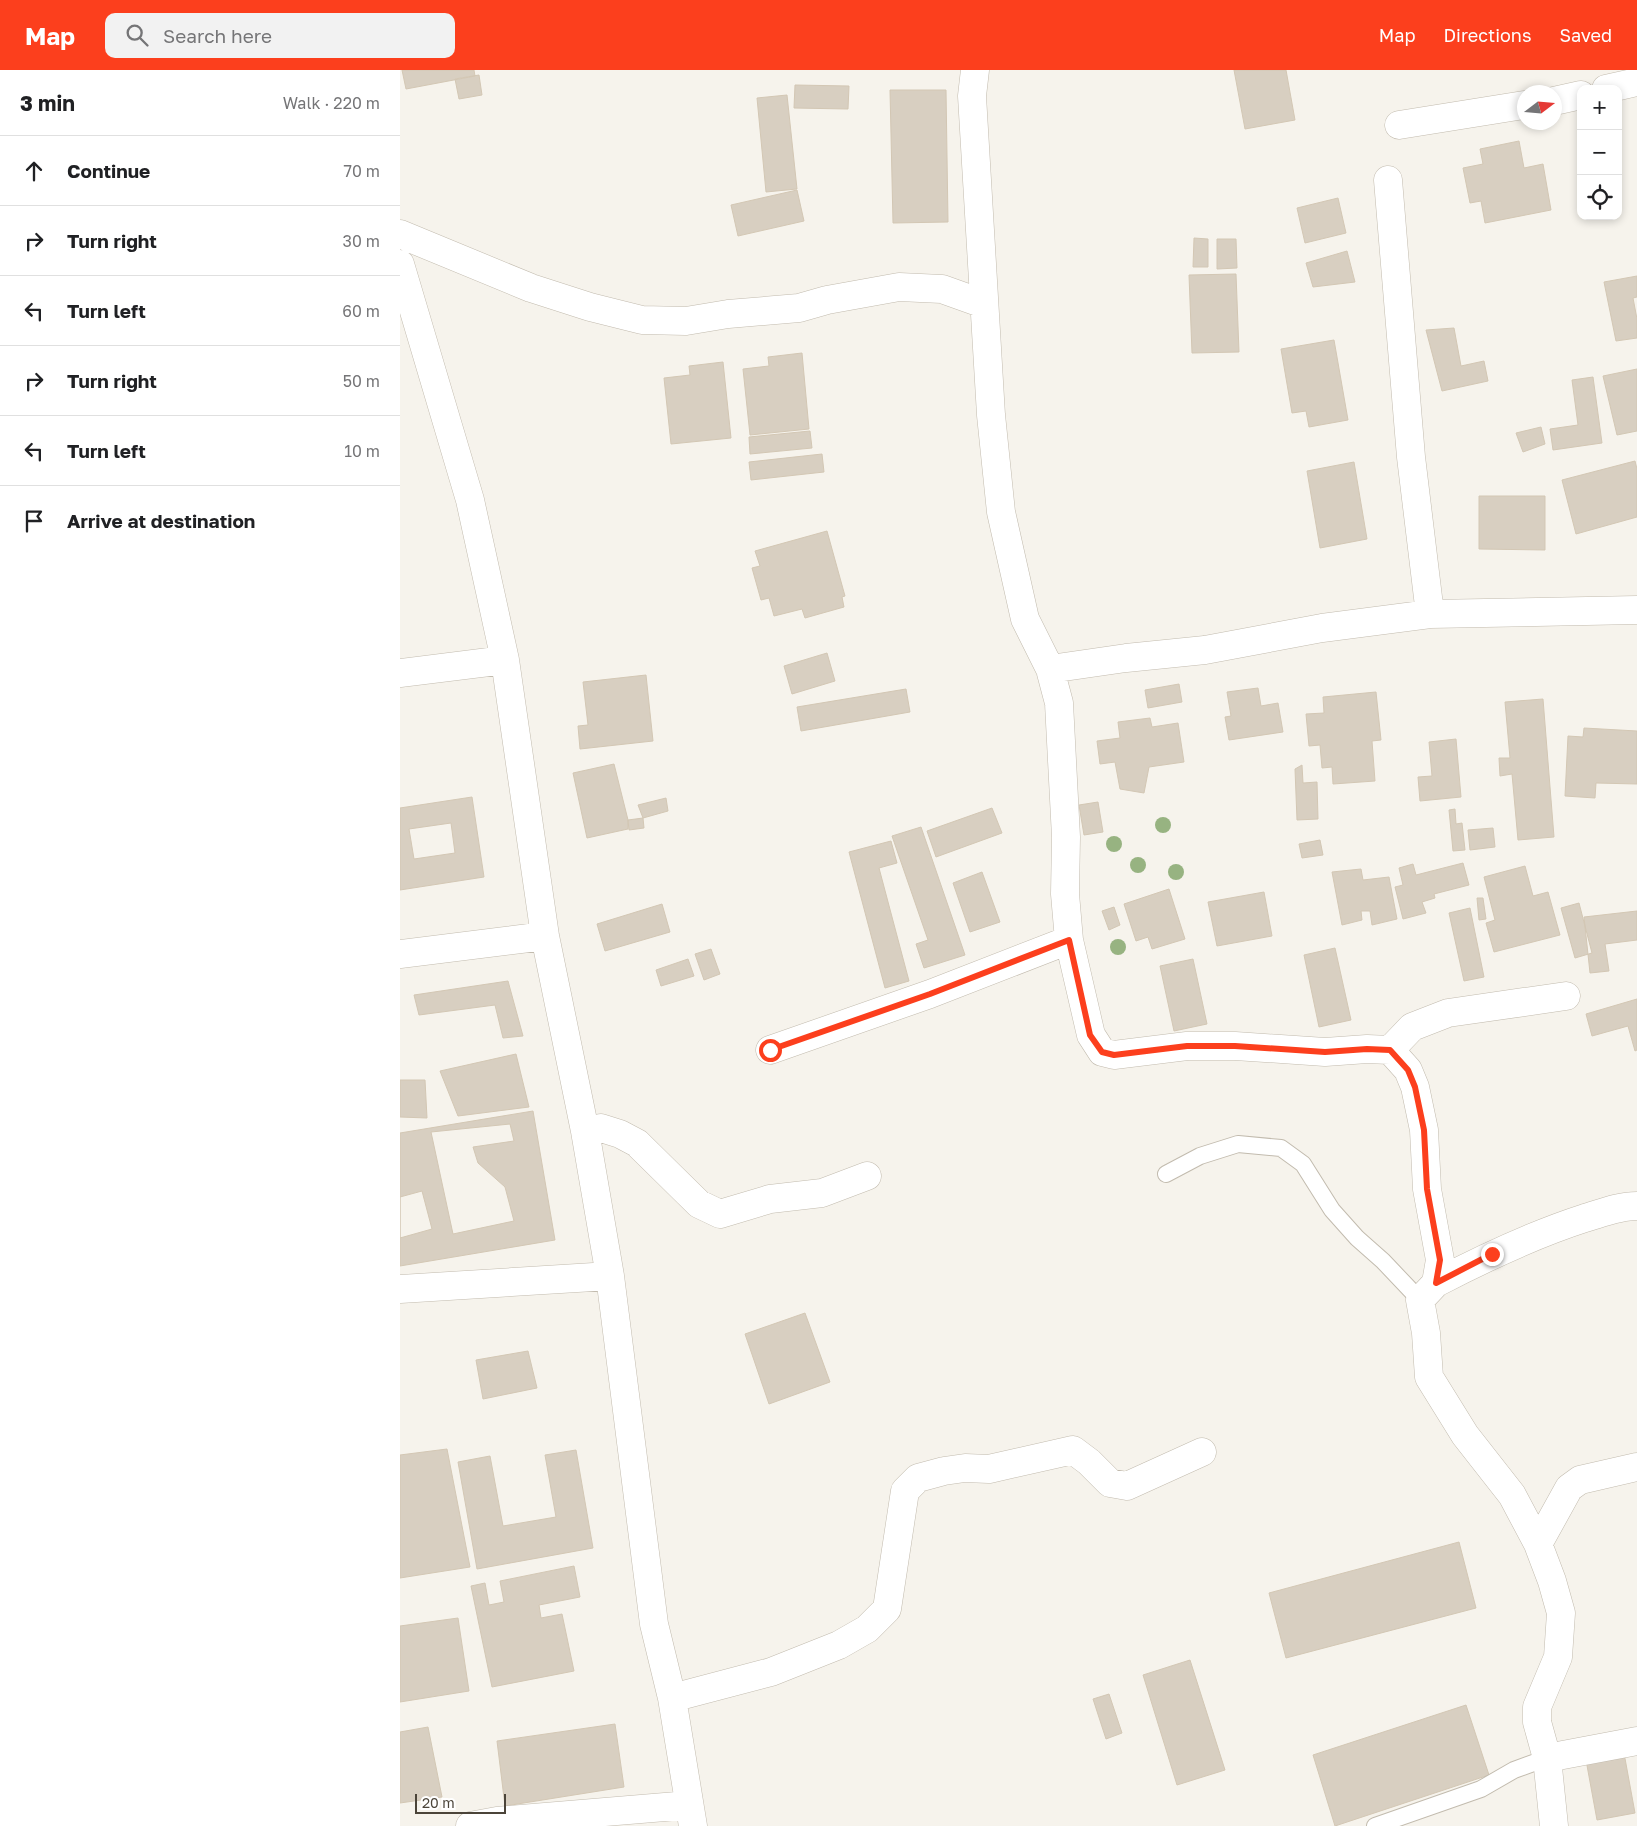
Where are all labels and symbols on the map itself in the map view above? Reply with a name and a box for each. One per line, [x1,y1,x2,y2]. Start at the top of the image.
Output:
north arrow [1517,85,1562,130]
route start [759,1039,782,1062]
route end [1481,1243,1504,1266]
scale bar [415,1791,506,1814]

